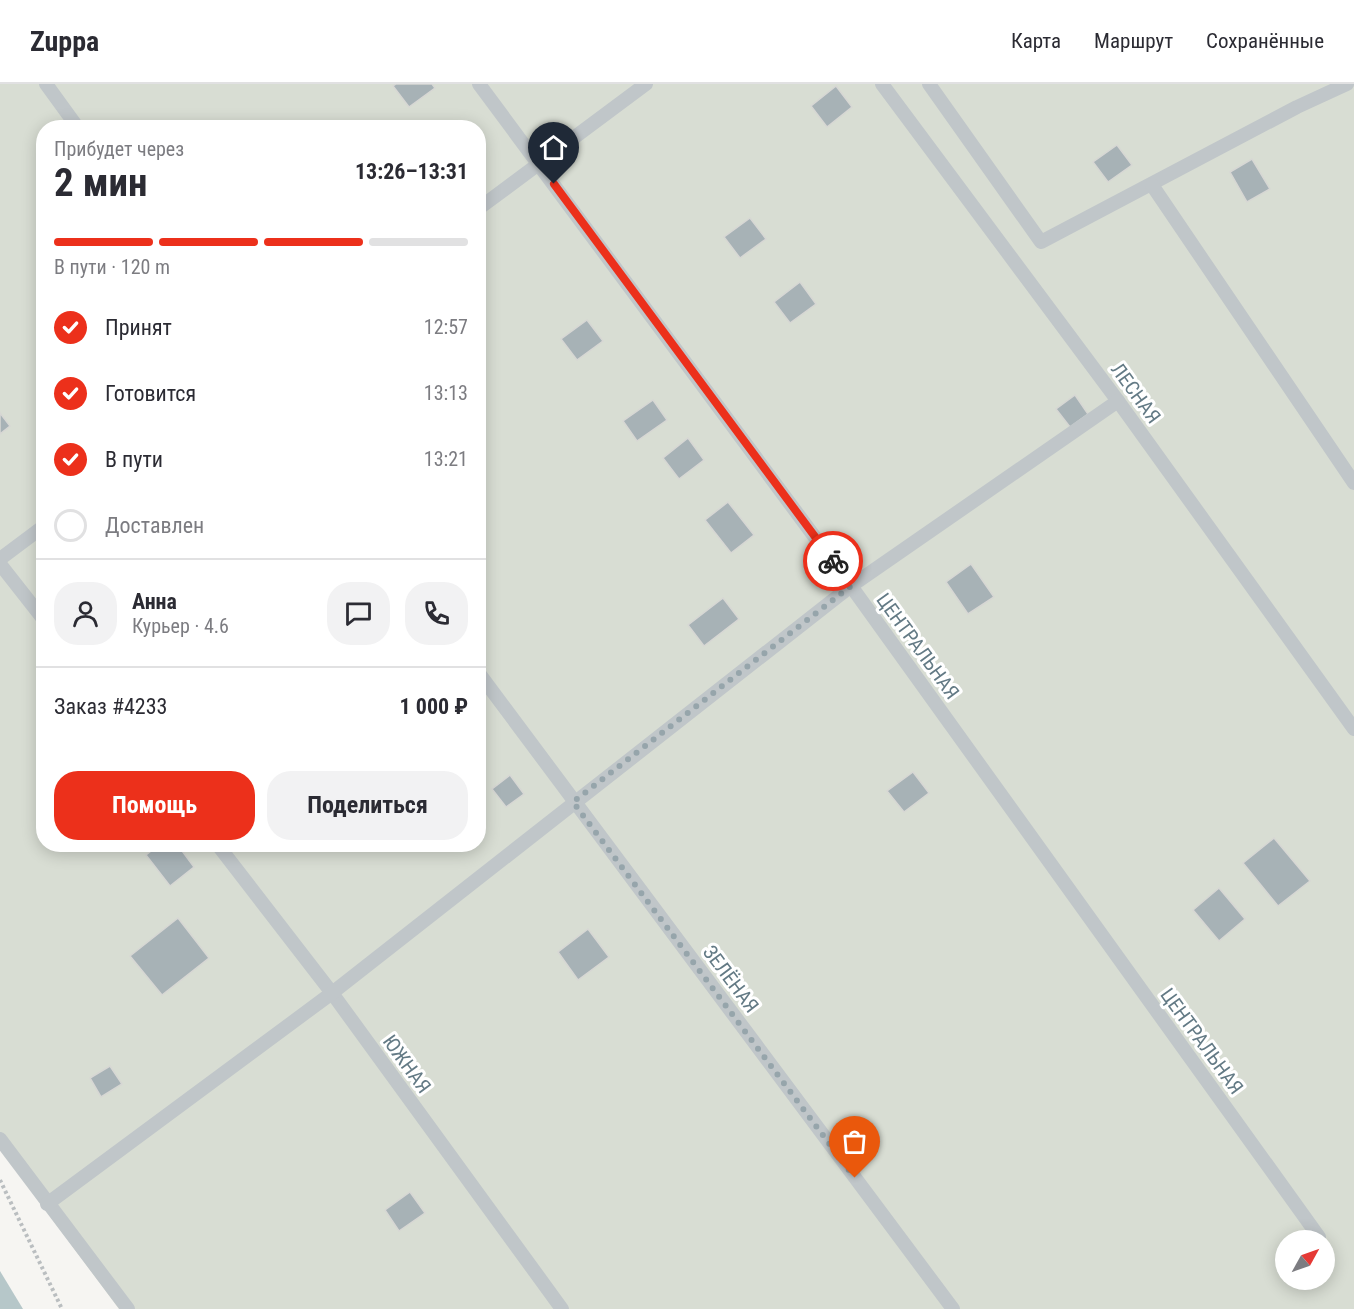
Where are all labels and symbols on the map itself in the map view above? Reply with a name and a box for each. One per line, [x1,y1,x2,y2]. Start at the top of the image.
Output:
pin [528,122,579,184]
street label: ЛЕСНАЯ [1106,358,1166,428]
courier [803,531,863,591]
street label: ЦЕНТРАЛЬНАЯ [871,588,965,704]
street label: ЗЕЛЁНАЯ [698,941,764,1017]
street label: ЦЕНТРАЛЬНАЯ [1155,983,1249,1099]
street label: ЮЖНАЯ [378,1030,436,1098]
pin [829,1116,880,1178]
north arrow [1275,1230,1335,1290]

